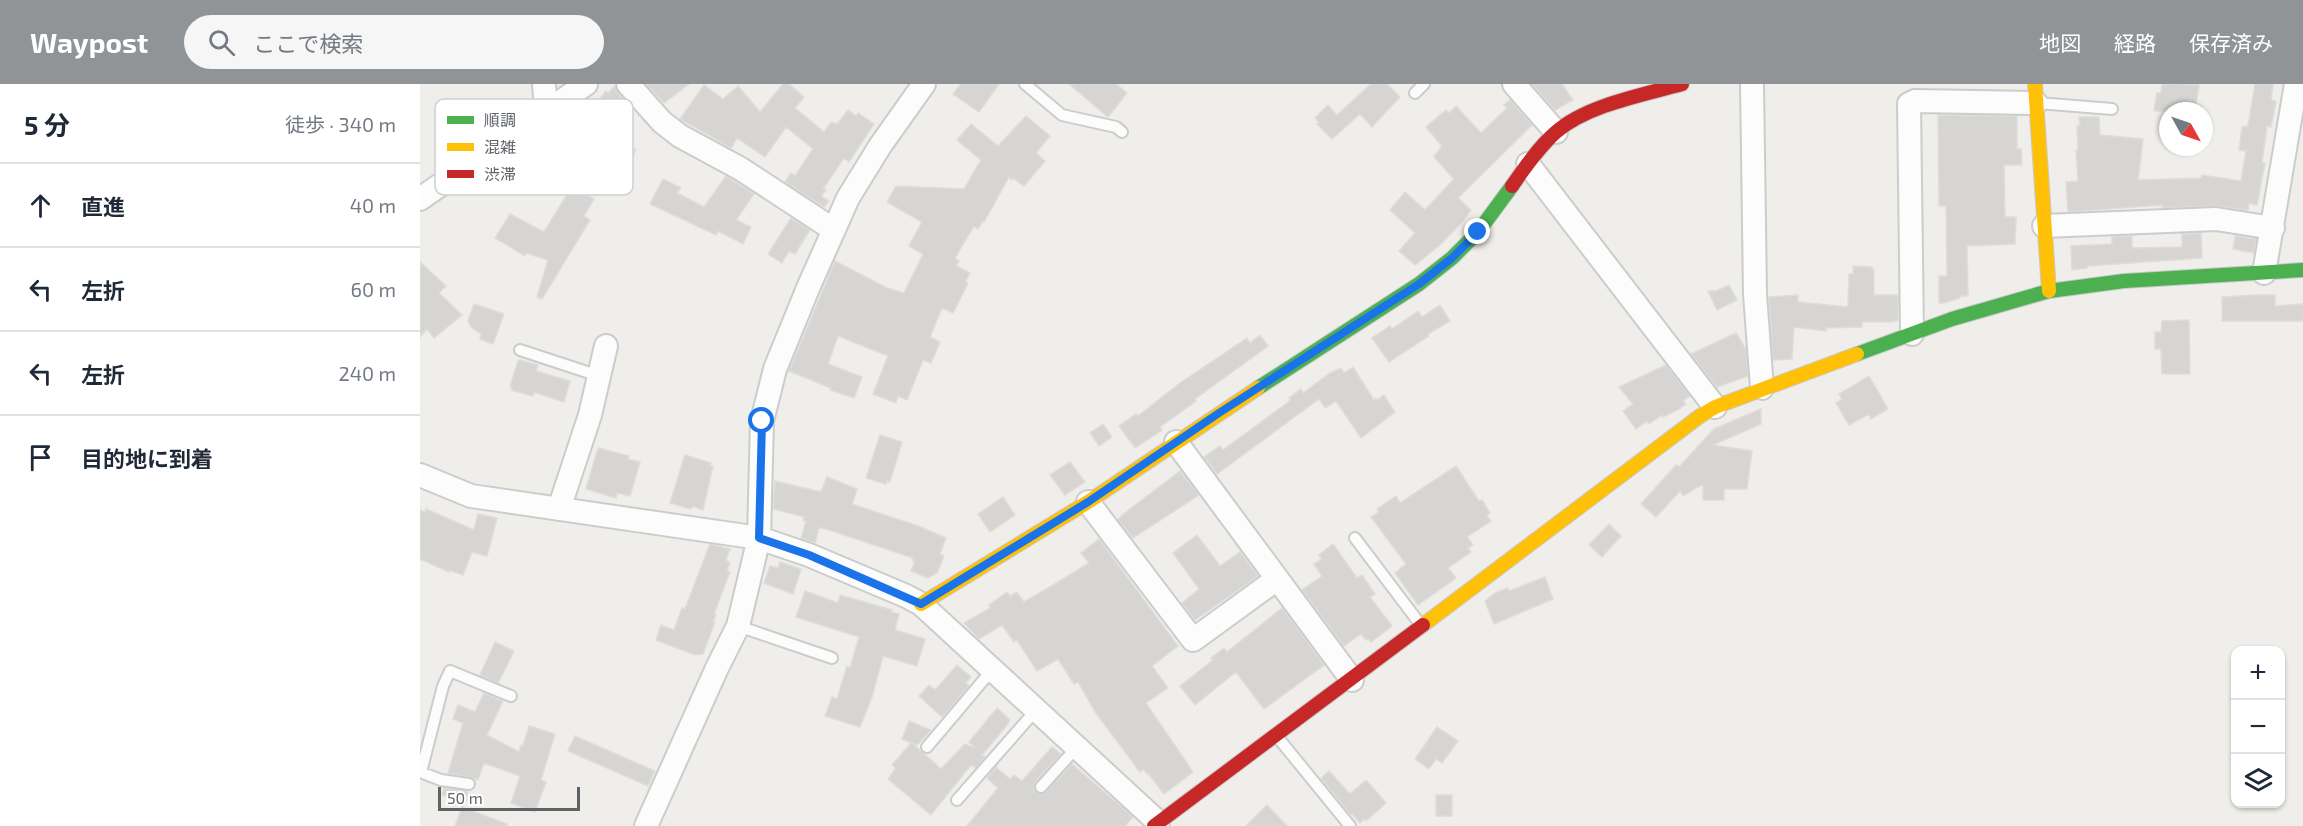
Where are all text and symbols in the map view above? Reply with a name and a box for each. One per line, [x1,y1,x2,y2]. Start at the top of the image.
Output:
search box [184,15,604,69]
text: Waypost [30,25,148,59]
icon: search [205,26,238,59]
text: ここで検索 [253,30,363,56]
text: 地図 [2039,30,2081,55]
text: 経路 [2114,30,2156,55]
text: 保存済み [2189,30,2273,55]
legend [435,99,633,195]
north arrow [2159,102,2213,156]
text: 5 分 [24,109,70,140]
text: 順調 [484,110,516,129]
text: 徒歩 · 340 m [285,112,396,136]
text: 混雑 [484,137,516,156]
text: 渋滞 [484,164,516,183]
icon: ahead [24,189,57,222]
text: 直進 [81,193,125,219]
text: 40 m [350,193,396,217]
route end [1464,218,1490,244]
icon: left [24,273,57,306]
text: 左折 [81,277,125,303]
text: 60 m [351,277,396,301]
icon: left [24,357,57,390]
text: 左折 [81,361,125,387]
text: 240 m [338,361,396,385]
route start [748,407,774,433]
icon: arrive [24,441,57,474]
text: 目的地に到着 [81,445,213,471]
map controls [2231,646,2285,808]
button: + [2231,646,2285,700]
button: − [2231,700,2285,754]
button: layers [2231,754,2285,808]
scale bar [438,784,580,812]
text: 50 m [447,788,483,807]

